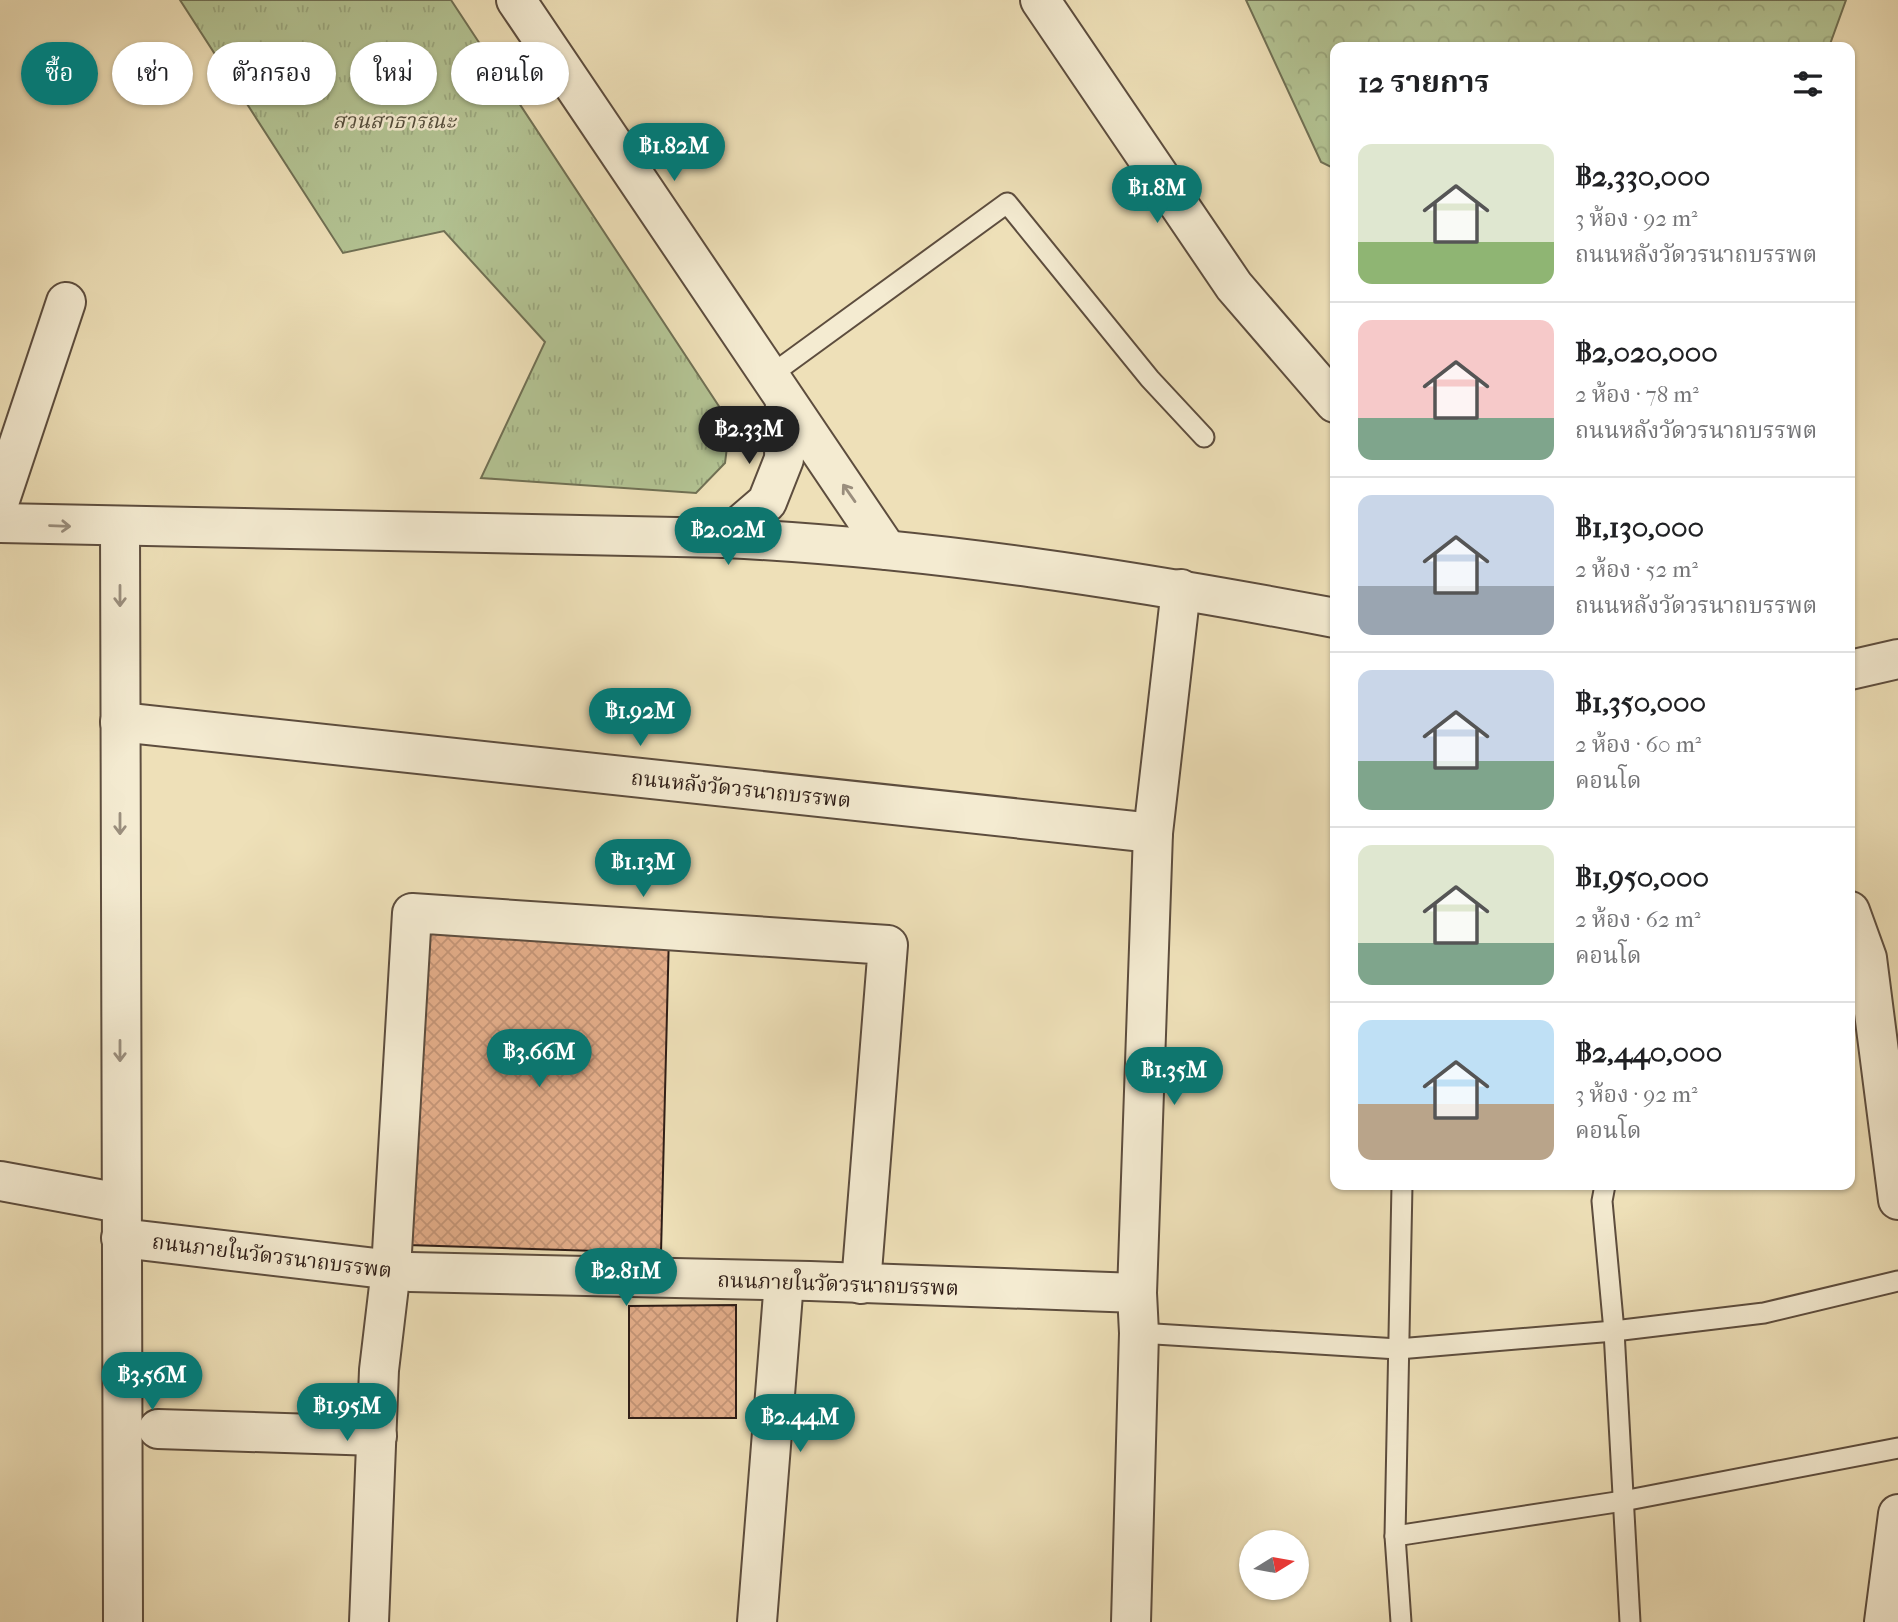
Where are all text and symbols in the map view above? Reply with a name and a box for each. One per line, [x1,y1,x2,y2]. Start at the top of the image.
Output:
chip: ซื้อ [21,42,98,105]
chip: เช่า [112,42,193,105]
chip: ตัวกรอง [207,42,336,105]
chip: ใหม่ [350,42,437,105]
chip: คอนโด [451,42,569,105]
text: 12 รายการ [1358,65,1490,100]
icon: filters [1789,65,1827,103]
park label: สวนสาธารณะ [333,109,457,133]
pin: ฿1.82M [617,124,731,183]
text: ฿1.82M [639,132,709,159]
text: ฿2,330,000 [1575,159,1710,194]
pin: ฿1.8M [1108,166,1206,225]
icon: home [1414,172,1498,256]
text: ฿1.8M [1128,174,1186,201]
text: 3 ห้อง · 92 m² [1575,205,1698,232]
text: ถนนหลังวัดวรนาถบรรพต [1575,241,1817,268]
text: ฿2,020,000 [1575,335,1718,370]
icon: home [1414,348,1498,432]
text: 2 ห้อง · 78 m² [1575,381,1699,408]
pin: ฿2.33M [692,406,806,466]
text: ฿2.33M [714,415,784,442]
text: ถนนหลังวัดวรนาถบรรพต [1575,417,1817,444]
one-way arrow [842,484,856,503]
pin: ฿2.02M [671,508,785,567]
text: ฿1,130,000 [1575,510,1704,545]
text: ฿2.02M [691,516,765,543]
one-way arrow [48,519,71,532]
icon: home [1414,523,1498,607]
text: 2 ห้อง · 52 m² [1575,556,1698,583]
one-way arrow [113,584,127,607]
text: ถนนหลังวัดวรนาถบรรพต [1575,592,1817,619]
text: ฿1,350,000 [1575,685,1706,720]
pin: ฿1.92M [583,688,697,748]
text: ฿1.92M [605,697,675,724]
icon: home [1414,698,1498,782]
text: 2 ห้อง · 60 m² [1575,731,1701,758]
street label: ถนนหลังวัดวรนาถบรรพต [630,766,852,812]
text: คอนโด [1575,767,1642,794]
one-way arrow [113,812,127,835]
pin: ฿1.13M [586,839,700,899]
text: ฿1.13M [611,848,675,875]
text: ฿1,950,000 [1575,860,1709,895]
icon: home [1414,873,1498,957]
text: 2 ห้อง · 62 m² [1575,906,1700,933]
text: คอนโด [1575,942,1642,969]
pin: ฿3.66M [482,1030,596,1089]
text: ฿2,440,000 [1575,1035,1722,1070]
text: ฿3.66M [503,1038,575,1065]
one-way arrow [113,1039,127,1062]
pin: ฿1.35M [1117,1048,1231,1107]
icon: home [1414,1048,1498,1132]
text: ฿1.35M [1141,1056,1207,1083]
text: 3 ห้อง · 92 m² [1575,1081,1698,1108]
text: คอนโด [1575,1117,1642,1144]
street label: ถนนภายในวัดวรนาถบรรพต [151,1226,394,1283]
pin: ฿2.81M [569,1248,683,1308]
text: ฿2.81M [591,1257,661,1284]
street label: ถนนภายในวัดวรนาถบรรพต [717,1265,959,1300]
pin: ฿3.56M [95,1352,209,1412]
text: ฿3.56M [117,1361,187,1388]
pin: ฿1.95M [290,1384,404,1443]
text: ฿1.95M [313,1392,381,1419]
pin: ฿2.44M [743,1394,857,1454]
text: ฿2.44M [761,1403,839,1430]
north arrow [1239,1530,1309,1600]
map controls [1239,1530,1309,1600]

